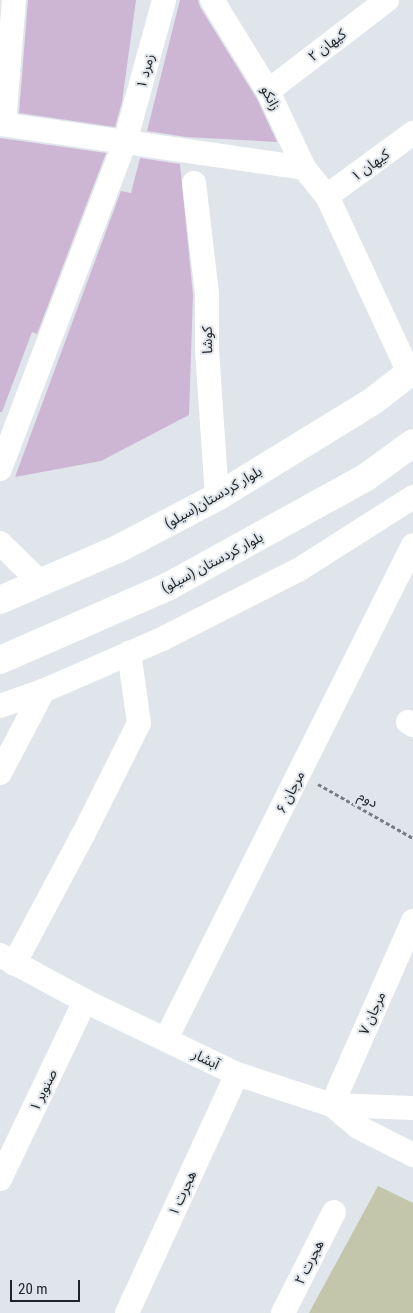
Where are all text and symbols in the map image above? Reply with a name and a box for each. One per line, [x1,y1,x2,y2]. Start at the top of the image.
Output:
street label: کیهان ۲ [305,25,349,65]
street label: زمرد ۱ [132,52,158,90]
street label: زانکو [258,83,284,113]
street label: کیهان ۱ [348,146,392,184]
street label: کوشا [198,326,216,354]
street label: بلوار کردستان(سیلو) [161,462,265,532]
street label: بلوار کردستان (سیلو) [158,528,266,596]
street label: مرجان ۶ [272,768,308,816]
street label: دوم [355,787,381,811]
street label: مرجان ۷ [355,989,389,1037]
street label: آبشار [190,1045,222,1073]
street label: صنوبر ۱ [26,1066,60,1114]
street label: هجرت ۱ [164,1168,200,1218]
street label: هجرت ۲ [291,1237,327,1287]
scale bar [12,1270,82,1302]
text: 20 m [18,1280,48,1298]

